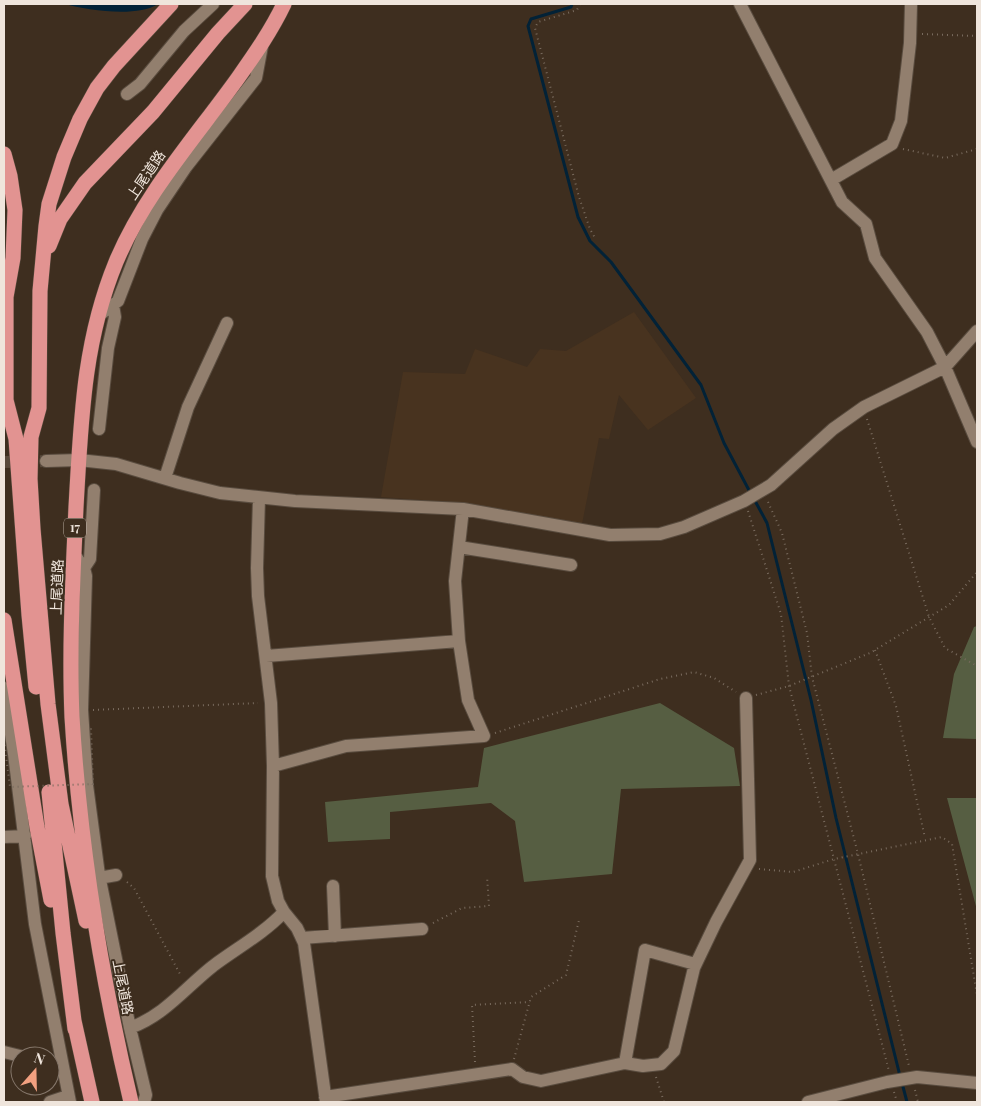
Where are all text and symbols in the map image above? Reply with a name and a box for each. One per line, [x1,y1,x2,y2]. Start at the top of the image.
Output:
street label: 上尾道路 [122,146,169,203]
road number: 17 [64,518,86,538]
street label: 上尾道路 [46,559,67,615]
street label: 上尾道路 [109,958,138,1016]
north arrow [10,1046,60,1096]
text: N [32,1048,48,1069]

